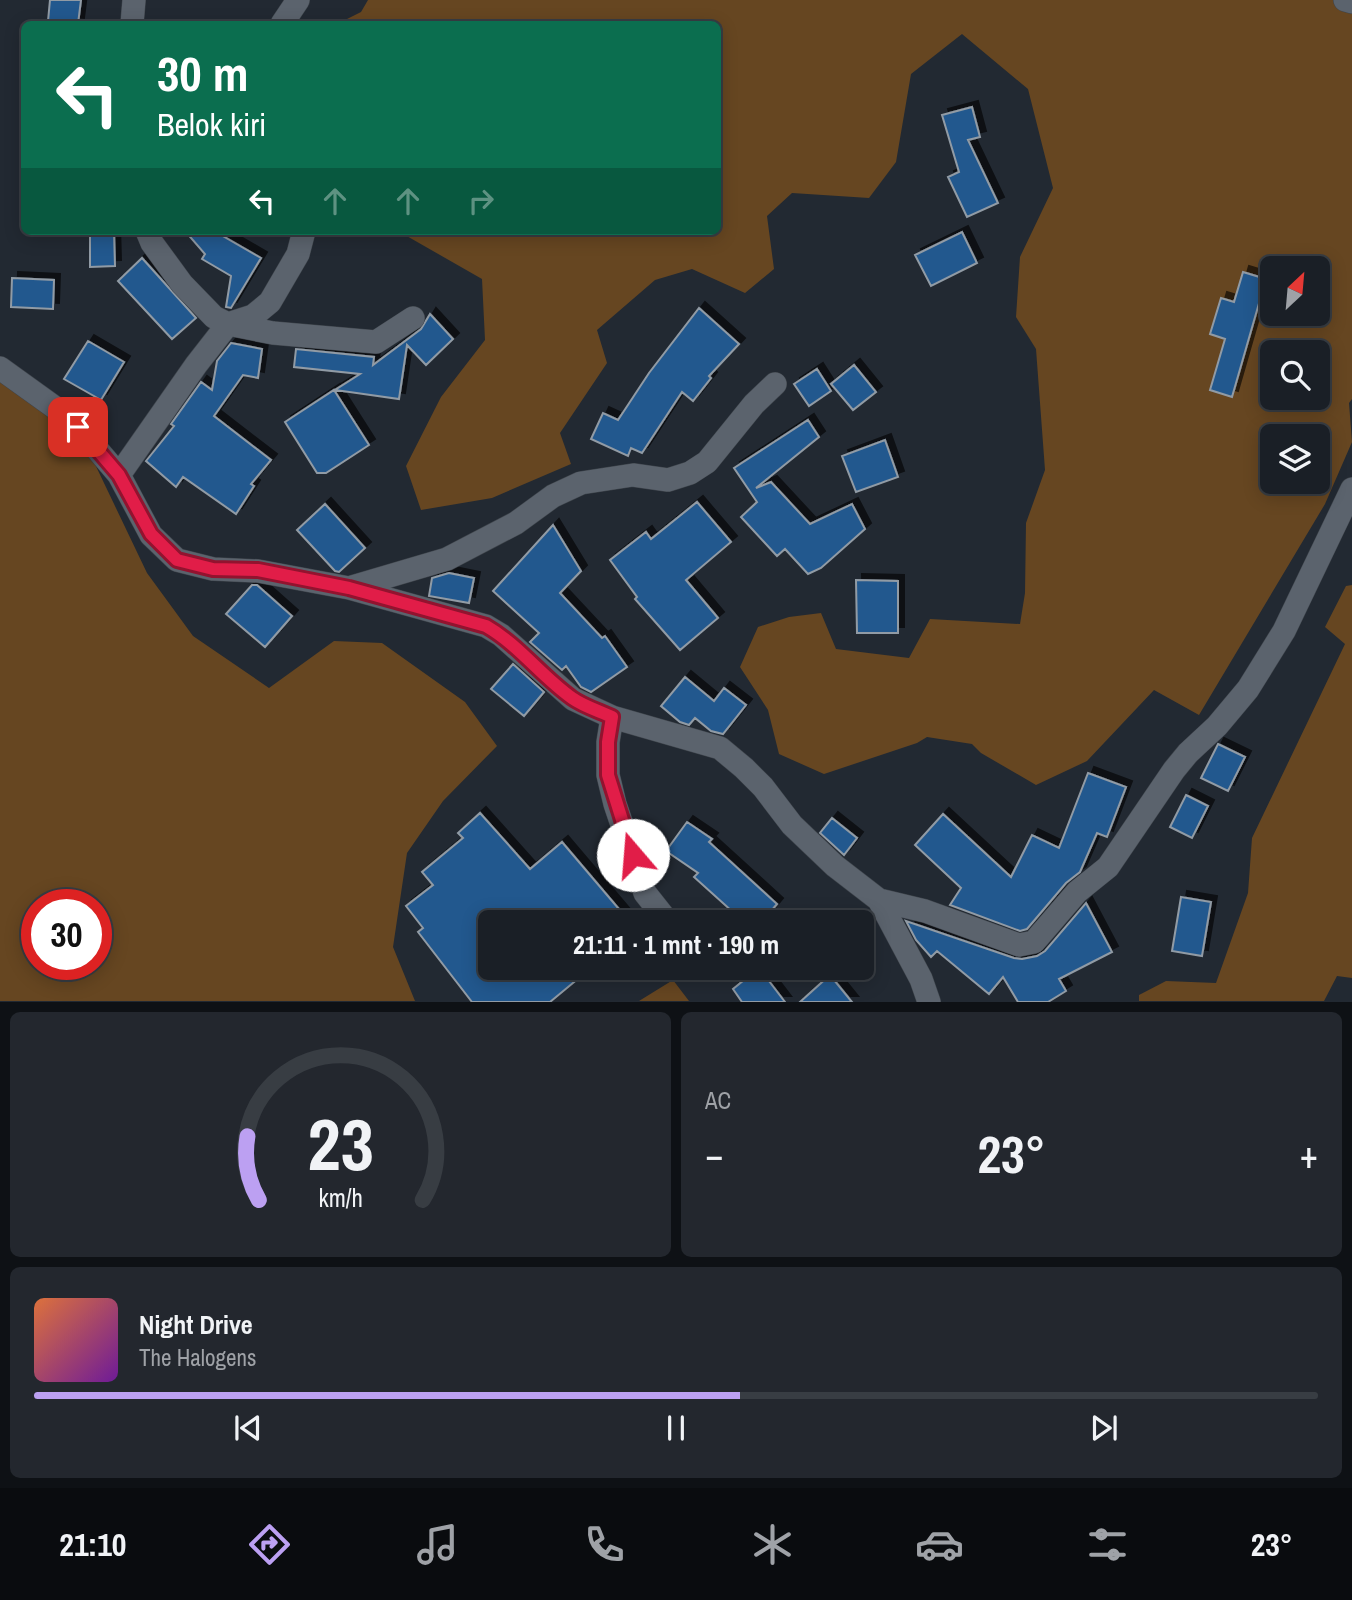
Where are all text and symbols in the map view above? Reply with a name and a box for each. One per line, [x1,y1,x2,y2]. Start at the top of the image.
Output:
text: 30 m [157,40,249,106]
icon: left [42,49,133,140]
text: Belok kiri [157,103,266,146]
icon: left [243,182,281,220]
icon: ahead [316,182,354,220]
icon: ahead [389,182,427,220]
icon: right [462,182,500,220]
north arrow [1260,256,1330,326]
map controls [1260,256,1330,494]
button: search [1260,340,1330,410]
pin [48,397,108,457]
icon: arrive [59,408,97,446]
button: layers [1260,424,1330,494]
position arrow [596,818,670,892]
speed limit sign: 30 [21,889,112,980]
text: 21:11 · 1 mnt · 190 m [573,927,779,962]
text: AC [705,1085,731,1116]
text: 23 [307,1096,374,1194]
text: 23° [977,1119,1046,1189]
text: − [705,1129,723,1180]
text: + [1300,1129,1318,1180]
text: km/h [318,1181,363,1215]
text: Night Drive [139,1307,253,1342]
text: The Halogens [139,1342,256,1373]
icon: previous [229,1409,267,1447]
icon: pause [657,1409,695,1447]
icon: next [1085,1409,1123,1447]
icon: directions [245,1520,294,1569]
icon: music [413,1520,462,1569]
icon: phone [580,1520,629,1569]
icon: climate [748,1520,797,1569]
icon: car [915,1520,964,1569]
icon: filters [1083,1520,1132,1569]
text: 21:10 [59,1523,126,1566]
text: 23° [1251,1523,1293,1566]

